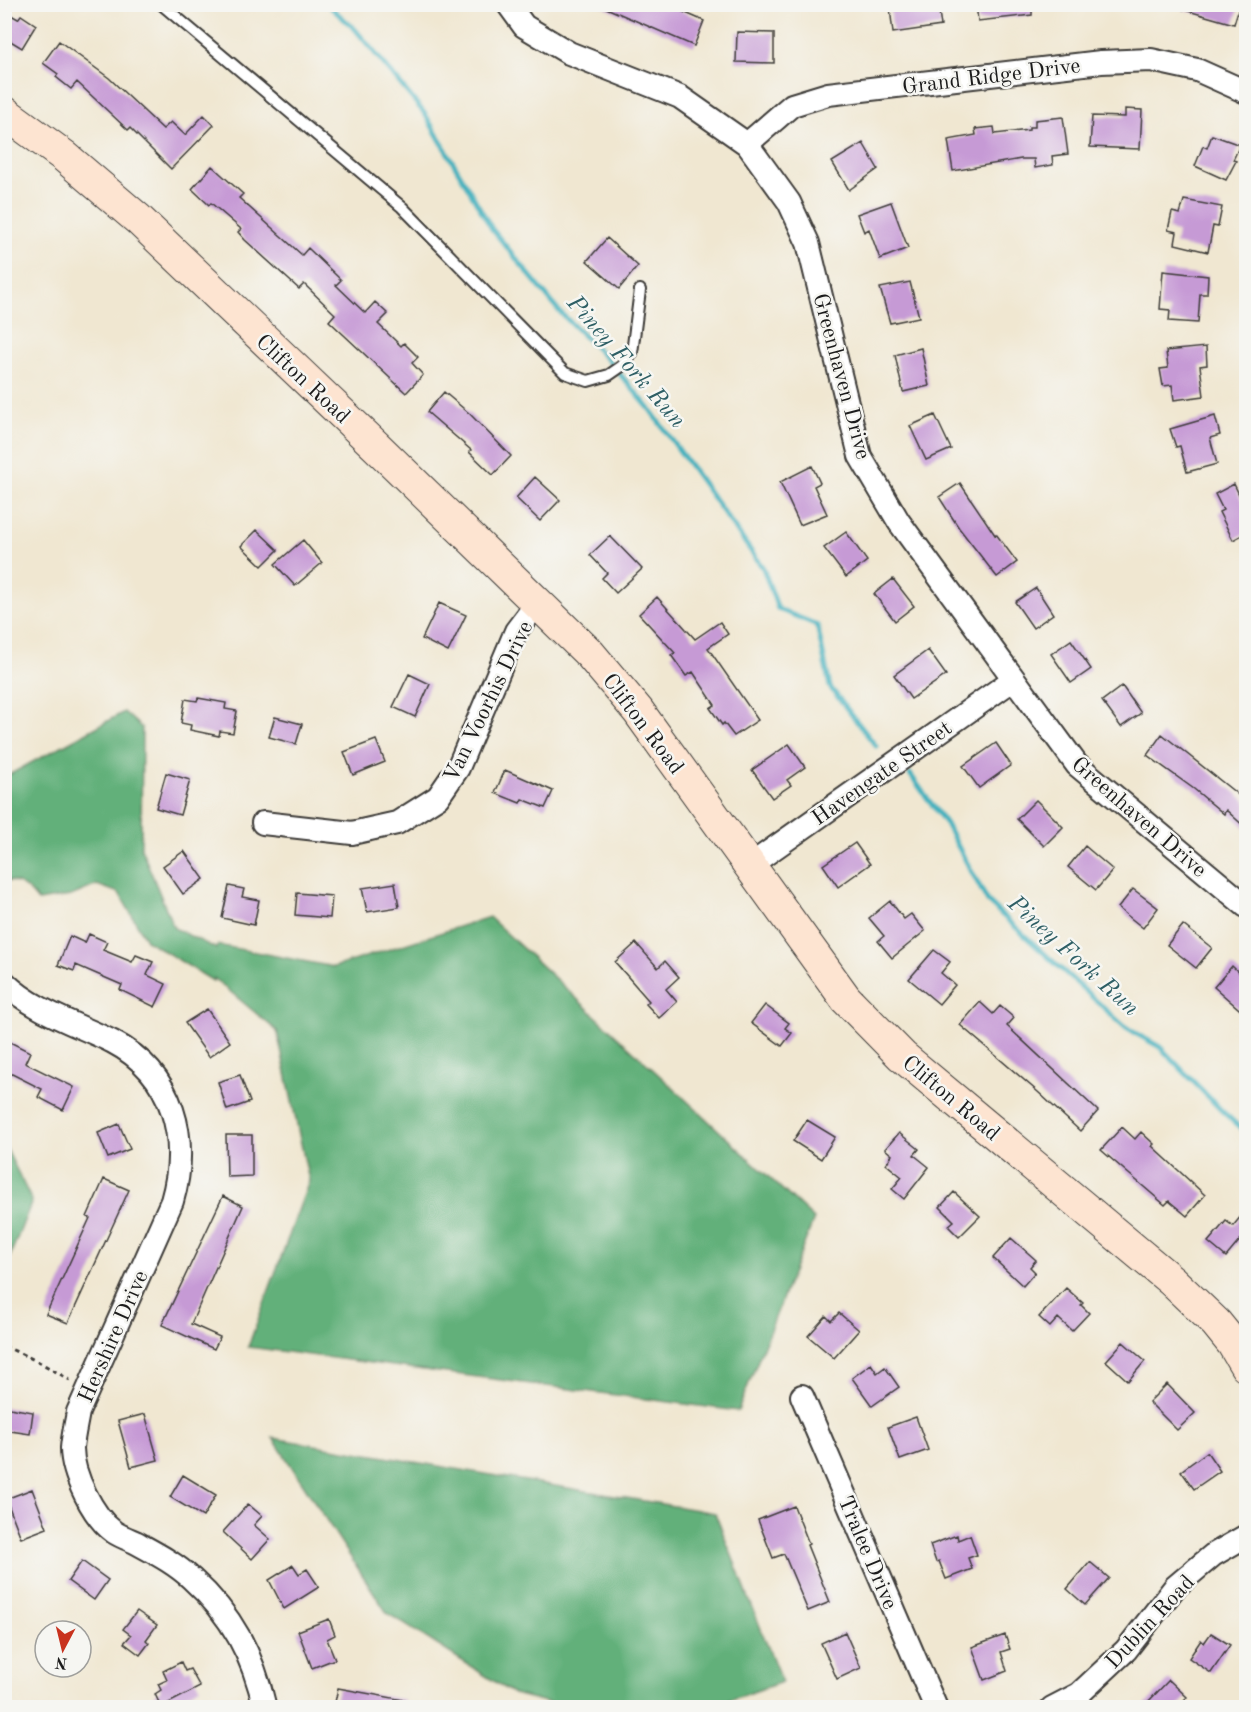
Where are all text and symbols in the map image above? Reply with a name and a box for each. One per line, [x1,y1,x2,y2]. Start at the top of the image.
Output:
street label: Grand Ridge Drive [901,55,1082,99]
water label: Piney Fork Run [561,291,690,433]
street label: Greenhaven Drive [808,291,874,462]
street label: Clifton Road [251,331,354,428]
street label: Van Voorhis Drive [440,618,537,786]
street label: Clifton Road [598,670,687,779]
street label: Havengate Street [808,717,956,830]
street label: Greenhaven Drive [1067,753,1210,882]
water label: Piney Fork Run [1002,891,1143,1022]
street label: Clifton Road [898,1052,1004,1145]
street label: Hershire Drive [75,1267,153,1406]
street label: Tralee Drive [833,1493,901,1613]
street label: Dublin Road [1102,1571,1199,1673]
north arrow [33,1619,93,1679]
text: N [54,1653,68,1671]

